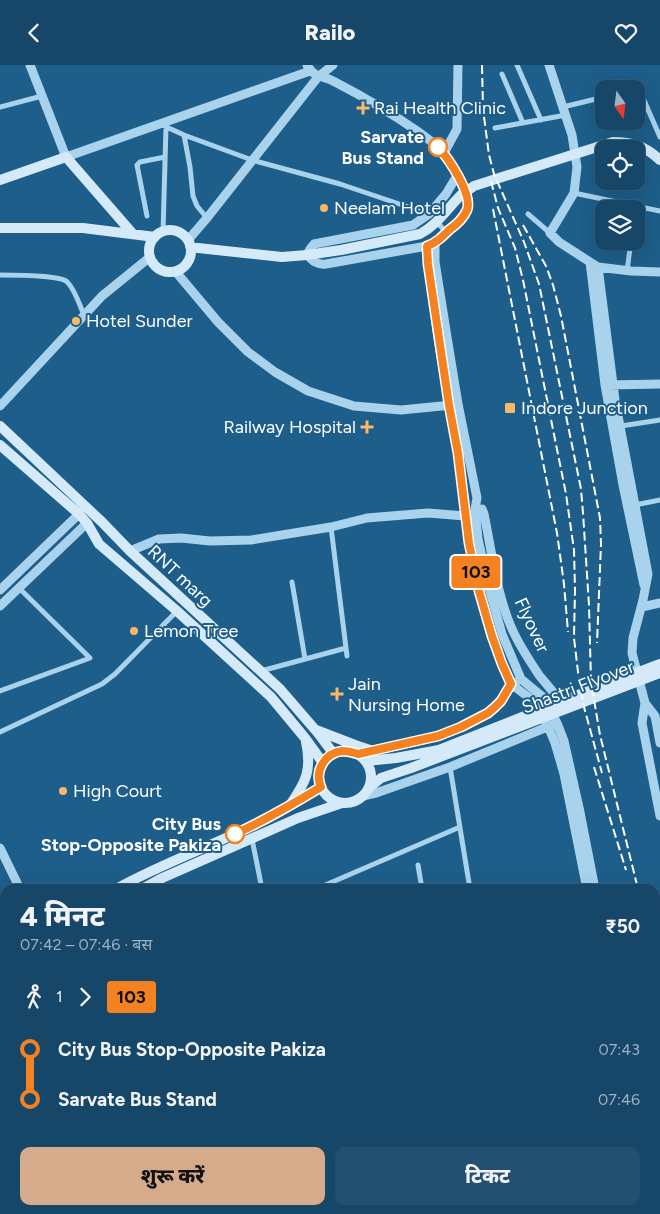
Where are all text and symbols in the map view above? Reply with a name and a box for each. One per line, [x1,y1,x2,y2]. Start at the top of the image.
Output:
icon: back [20,19,48,47]
text: Railo [305,19,355,46]
icon: heart [612,19,640,47]
north arrow [595,80,645,130]
map controls [595,80,645,250]
place label: Rai Health Clinic [374,97,506,119]
marker: Rai Health Clinic [356,101,370,115]
place label: Sarvate Bus Stand [342,126,424,169]
marker: Sarvate Bus Stand [428,137,448,157]
button: locate [595,140,645,190]
place label: Neelam Hotel [334,197,445,219]
button: layers [595,200,645,250]
marker: Neelam Hotel [318,202,330,214]
place label: Hotel Sunder [86,310,193,332]
marker: Hotel Sunder [70,315,82,327]
place label: Indore Junction [521,397,648,419]
marker: Indore Junction [503,401,517,415]
place label: Railway Hospital [223,416,356,438]
marker: Railway Hospital [360,420,374,434]
street label: RNT marg [143,540,217,612]
line badge: 103 [447,556,505,588]
text: 103 [461,561,491,583]
street label: Flyover [510,594,554,656]
place label: Lemon Tree [144,620,238,642]
marker: Lemon Tree [128,625,140,637]
street label: Shastri Flyover [519,656,637,718]
place label: Jain Nursing Home [348,673,465,716]
marker: Jain Nursing Home [330,687,344,701]
place label: High Court [73,780,162,802]
marker: High Court [57,785,69,797]
place label: City Bus Stop-Opposite Pakiza [41,813,222,856]
marker: City Bus Stop-Opposite Pakiza [225,824,245,844]
text: 4 मिनट [20,899,105,933]
text: ₹50 [605,915,640,938]
text: 07:42 – 07:46 · बस [20,935,152,954]
icon: walk [20,983,48,1011]
icon: forward [71,983,99,1011]
text: 103 [117,986,146,1008]
text: 1 [56,987,63,1006]
text: City Bus Stop-Opposite Pakiza [58,1038,326,1061]
text: 07:43 [598,1040,640,1059]
text: Sarvate Bus Stand [58,1088,217,1111]
text: 07:46 [598,1090,640,1109]
button: शुरू करें [20,1147,325,1205]
button: टिकट [335,1147,640,1205]

